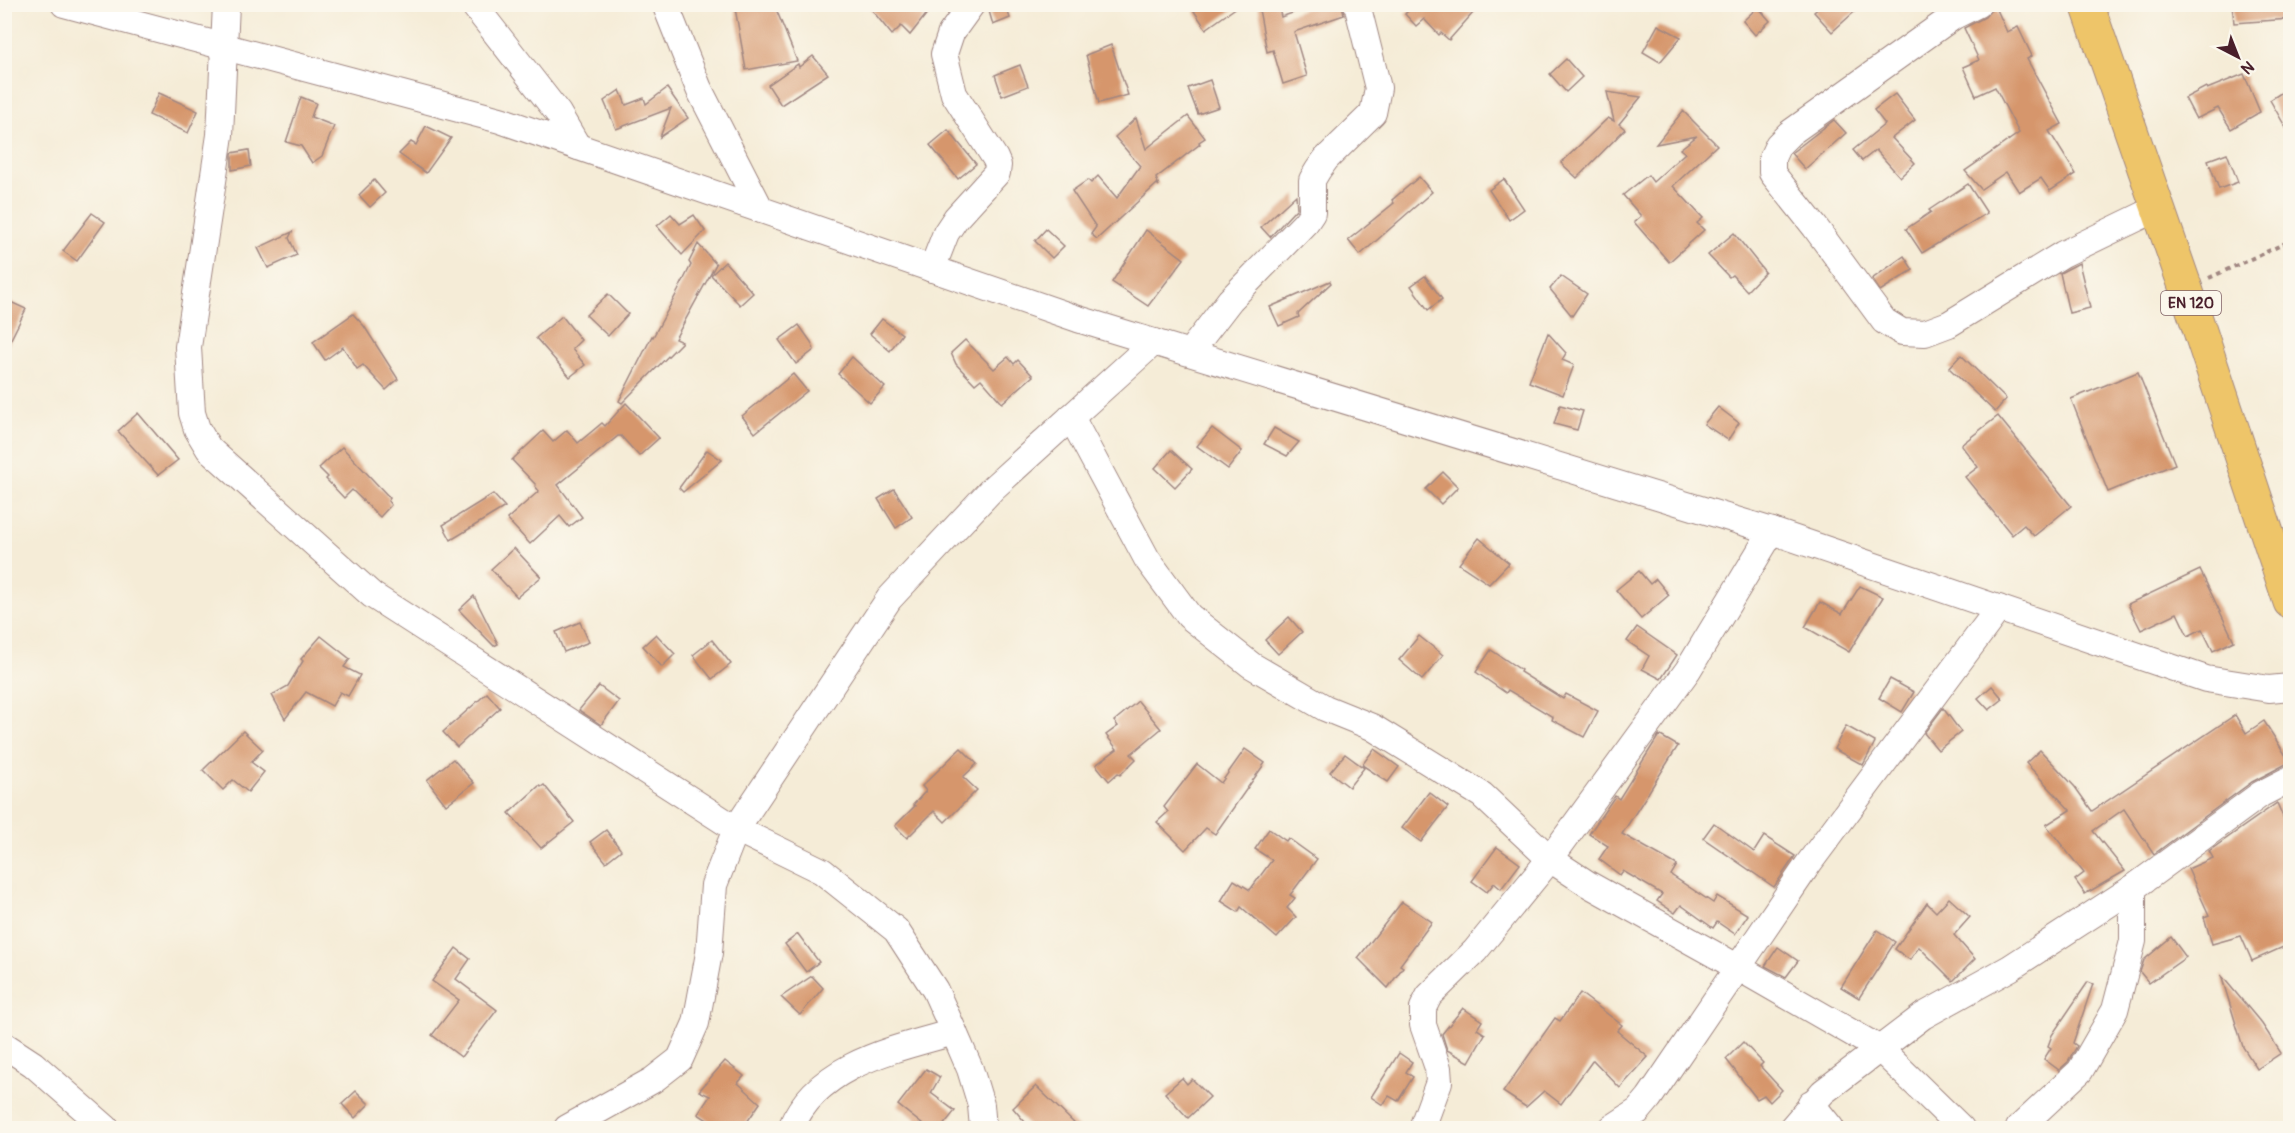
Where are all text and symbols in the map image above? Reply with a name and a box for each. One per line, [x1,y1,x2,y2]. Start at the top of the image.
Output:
north arrow [2208,27,2268,87]
text: N [2237,56,2258,79]
road number: EN 120 [2161,291,2221,315]

